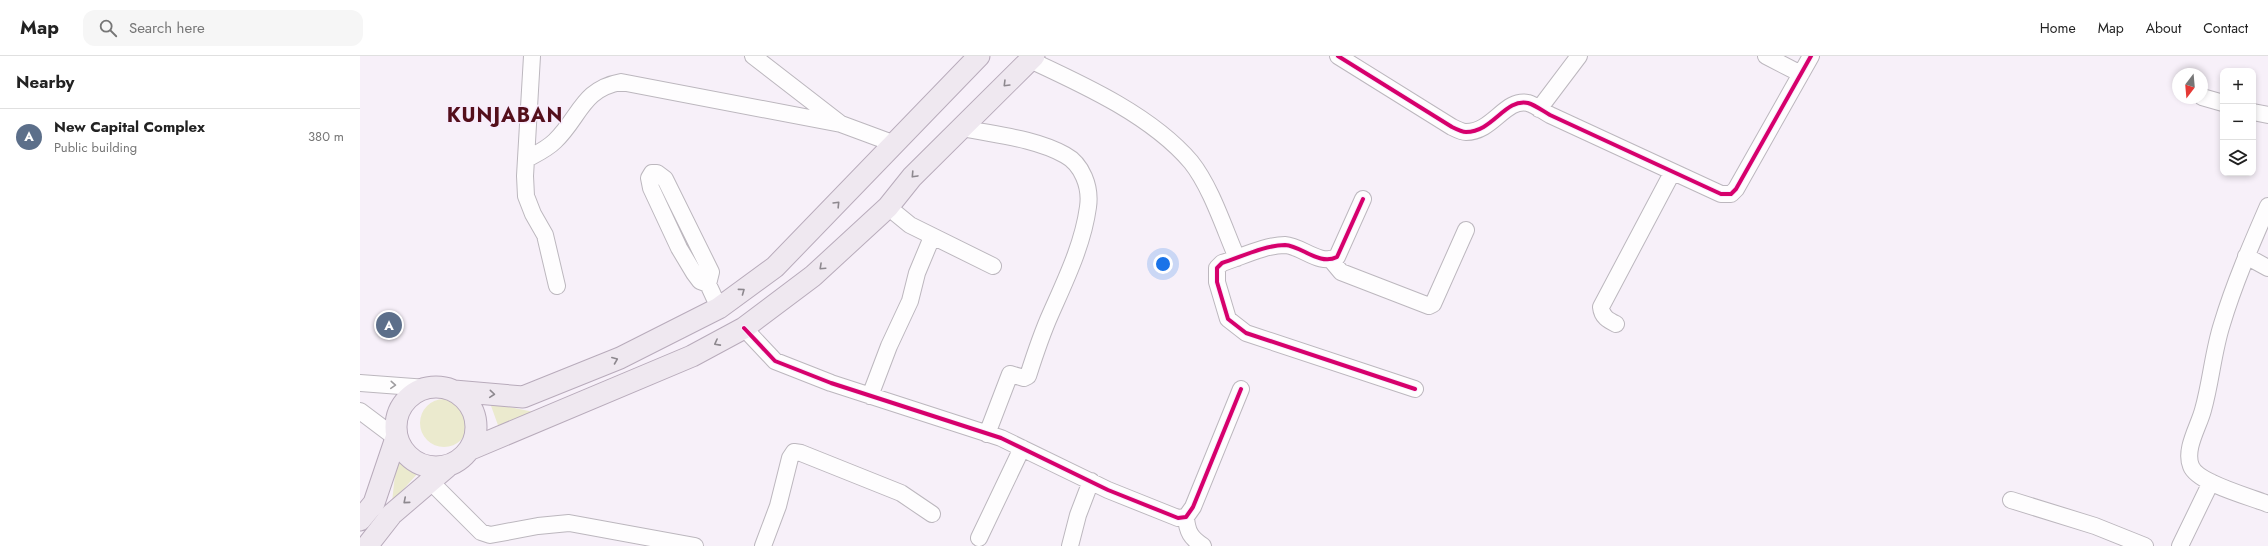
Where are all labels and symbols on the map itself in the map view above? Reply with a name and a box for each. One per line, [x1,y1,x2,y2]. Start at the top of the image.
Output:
north arrow [2172,68,2208,104]
one-way arrow [1003,79,1011,87]
district label: KUNJABAN [447,101,563,130]
one-way arrow [911,170,919,178]
one-way arrow [832,201,840,209]
your location [1153,254,1173,274]
one-way arrow [819,262,827,270]
one-way arrow [737,289,744,296]
pin: A [376,310,402,340]
one-way arrow [714,338,721,345]
one-way arrow [611,357,619,365]
one-way arrow [390,381,396,390]
one-way arrow [489,389,495,398]
one-way arrow [403,496,411,504]

